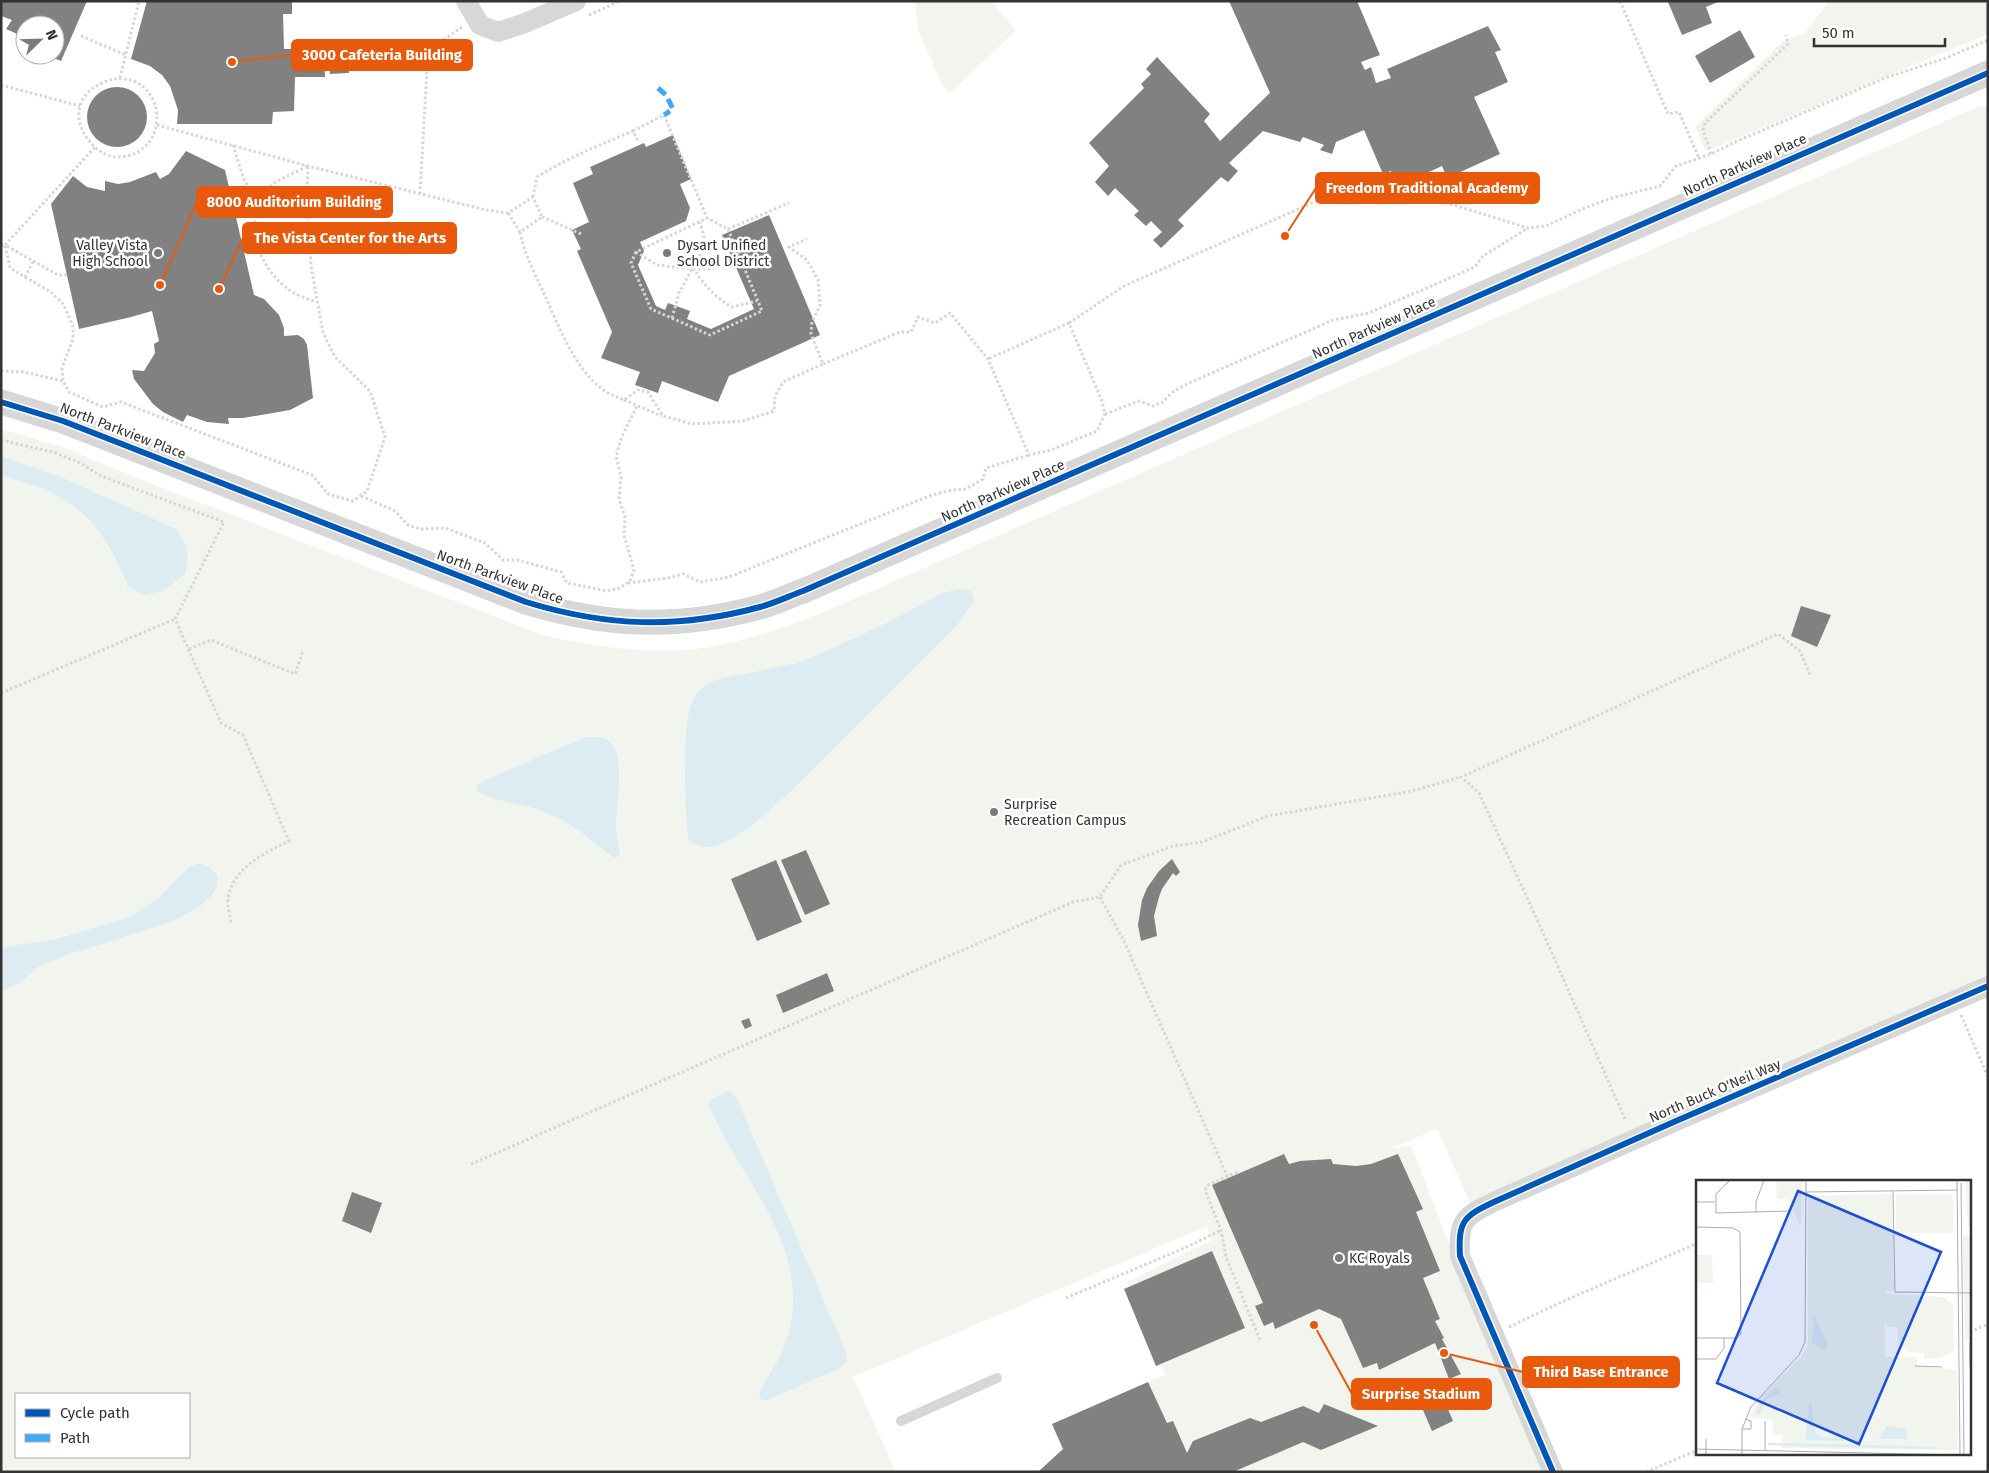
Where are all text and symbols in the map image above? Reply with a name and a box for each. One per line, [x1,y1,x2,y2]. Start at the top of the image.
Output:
north arrow [15,15,65,65]
scale bar [1814,15,1945,47]
text: 50 m [1822,24,1855,42]
text: N [42,28,61,43]
callout: 3000 Cafeteria Building [292,40,472,70]
text: 3000 Cafeteria Building [301,46,463,64]
street label: North Parkview Place [1681,130,1809,200]
callout: Freedom Traditional Academy [1316,173,1539,203]
text: Freedom Traditional Academy [1326,179,1529,197]
callout: 8000 Auditorium Building [197,187,392,217]
text: 8000 Auditorium Building [206,193,382,211]
callout: The Vista Center for the Arts [243,223,456,253]
text: The Vista Center for the Arts [254,229,446,247]
place label: Valley Vista High School [72,237,148,270]
place label: Dysart Unified School District [677,237,770,270]
marker: Valley Vista High School [152,247,164,259]
marker: Dysart Unified School District [661,247,673,259]
street label: North Parkview Place [1310,293,1438,363]
street label: North Parkview Place [58,399,188,463]
street label: North Parkview Place [939,456,1067,526]
street label: North Parkview Place [434,546,566,608]
place label: Surprise Recreation Campus [1004,796,1127,829]
marker: Surprise Recreation Campus [988,806,1000,818]
street label: North Buck O'Neil Way [1647,1055,1784,1126]
inset map [1696,1180,1972,1456]
place label: KC Royals [1349,1250,1410,1267]
marker: KC Royals [1333,1252,1345,1264]
callout: Third Base Entrance [1523,1357,1679,1387]
text: Third Base Entrance [1533,1363,1669,1381]
callout: Surprise Stadium [1352,1379,1491,1409]
text: Surprise Stadium [1362,1385,1480,1403]
legend [15,1393,190,1458]
text: Cycle path [60,1404,130,1422]
text: Path [60,1429,90,1447]

